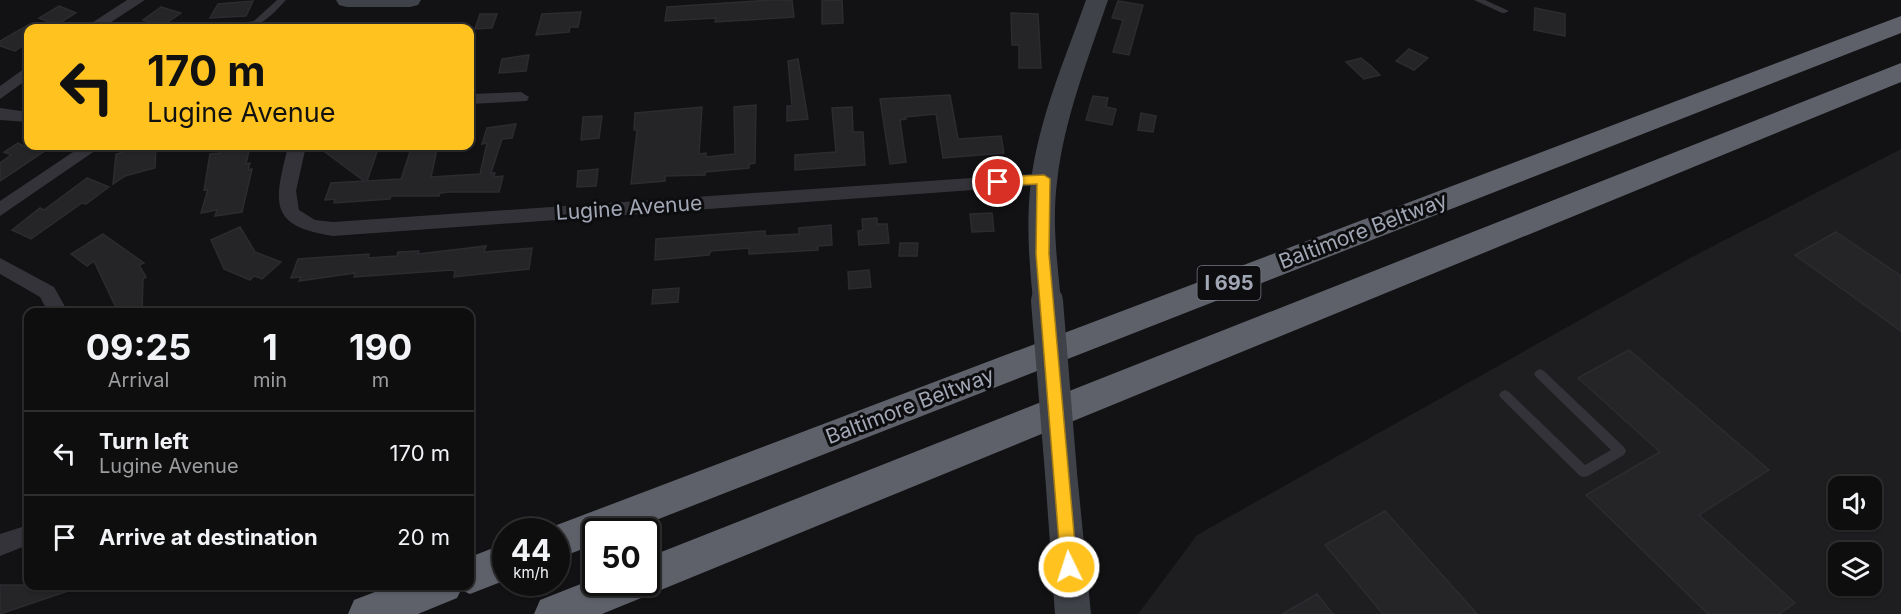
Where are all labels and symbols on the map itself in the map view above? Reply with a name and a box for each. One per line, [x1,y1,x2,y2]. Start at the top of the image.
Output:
pin [972,156,1023,207]
street label: Baltimore Beltway [1275,187,1451,274]
street label: Lugine Avenue [555,190,703,225]
road number: I 695 [1198,266,1260,300]
street label: Baltimore Beltway [822,362,998,449]
speed limit sign: 50 [582,518,660,596]
position arrow [1037,535,1101,599]

